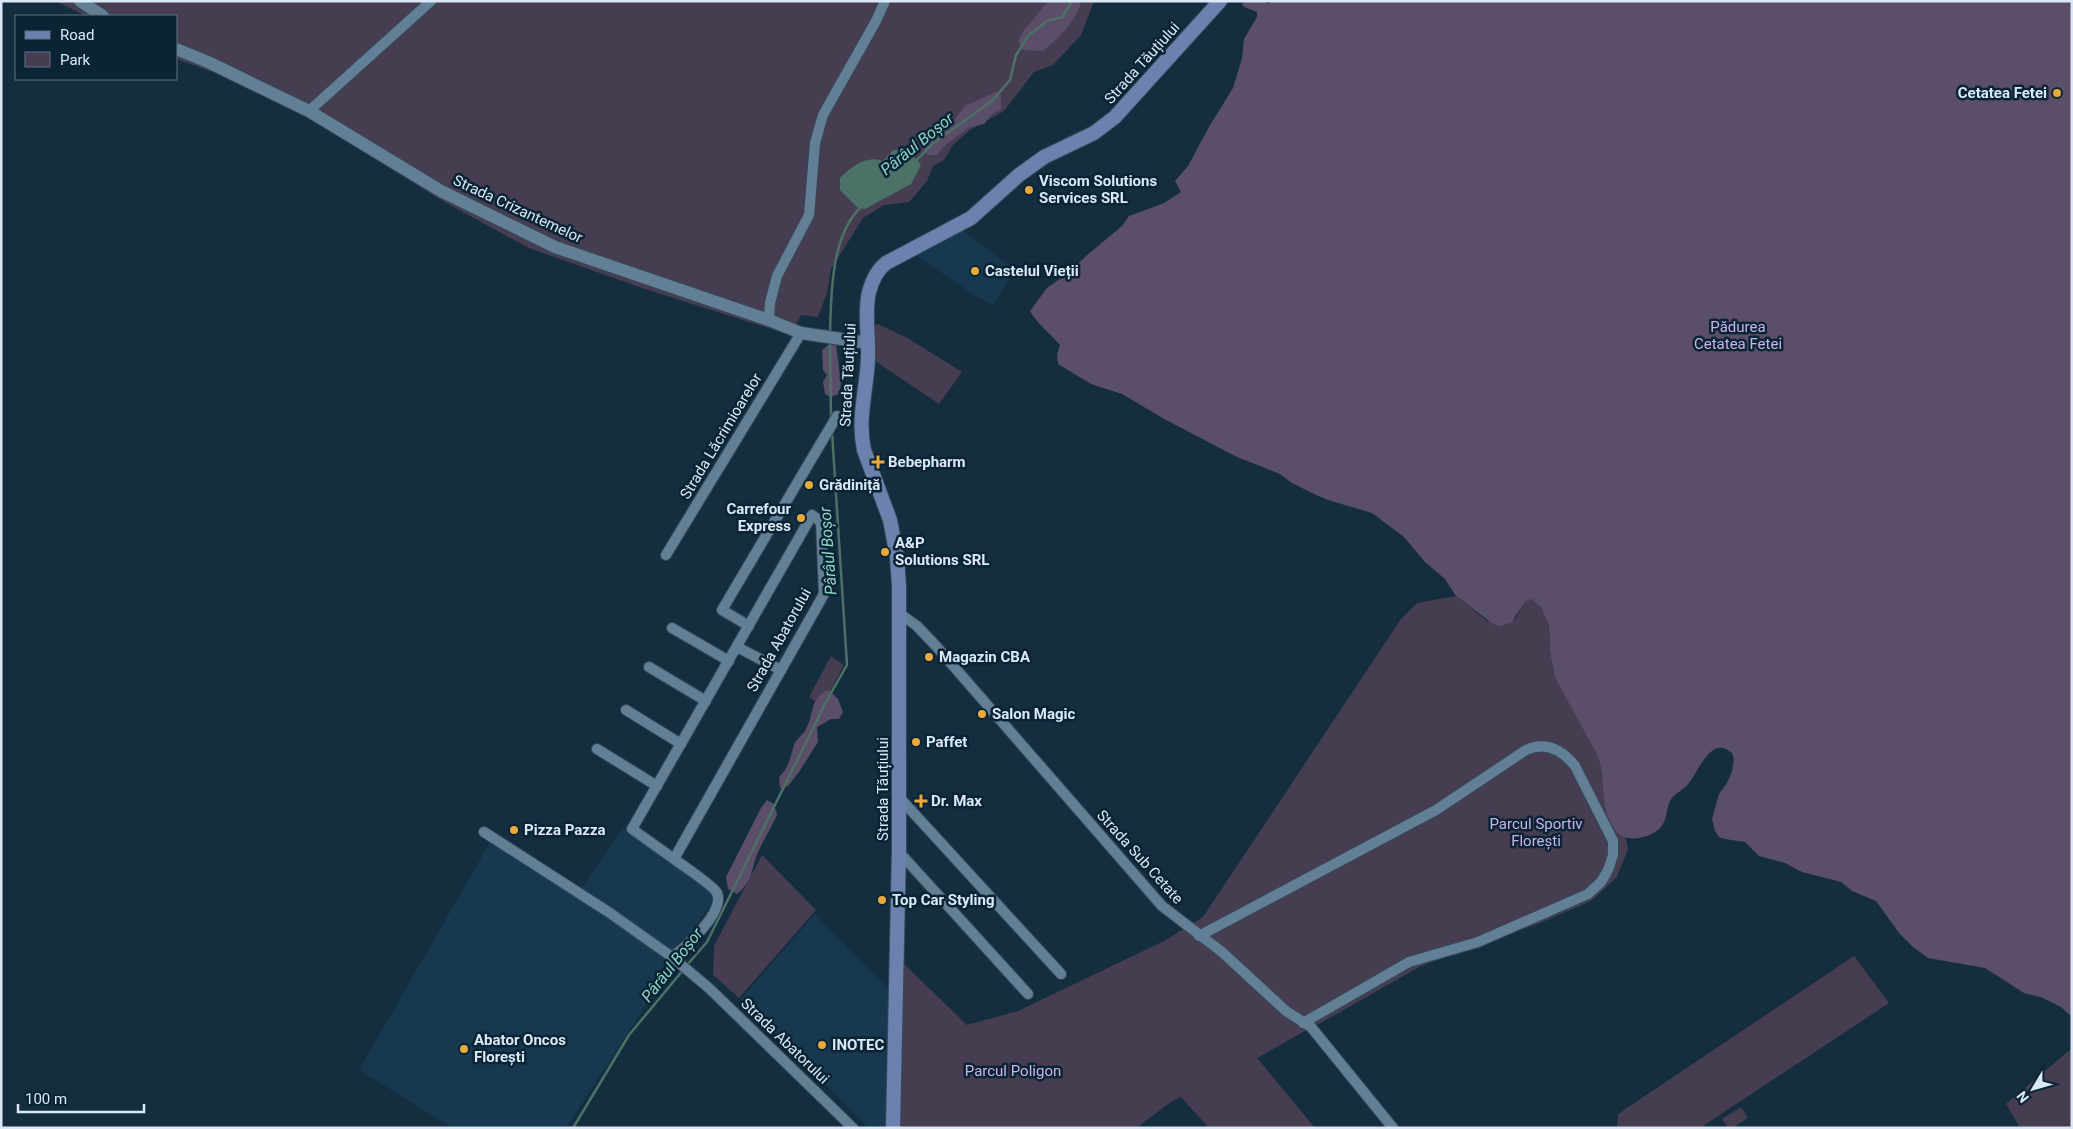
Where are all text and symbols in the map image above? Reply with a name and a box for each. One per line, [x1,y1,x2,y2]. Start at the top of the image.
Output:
legend [15,15,178,80]
street label: Strada Tăuțiului [1101,18,1183,108]
text: Road [60,26,94,44]
text: Park [60,51,91,69]
place label: Cetatea Fetei [1958,84,2047,102]
marker: Cetatea Fetei [2051,87,2063,99]
water label: Pârâul Boșor [877,108,959,180]
street label: Strada Crizantemelor [450,171,586,247]
place label: Viscom Solutions Services SRL [1039,172,1157,207]
marker: Viscom Solutions Services SRL [1023,184,1035,196]
place label: Castelul Vieții [985,262,1079,280]
marker: Castelul Vieții [969,265,981,277]
park label: Pădurea Cetatea Fetei [1694,318,1782,353]
street label: Strada Tăuțiului [836,323,860,427]
street label: Strada Lăcrimioarelor [676,370,766,502]
place label: Bebepharm [888,453,966,471]
marker: Bebepharm [872,456,884,468]
place label: Grădiniță [819,476,880,494]
marker: Grădiniță [803,479,815,491]
place label: Carrefour Express [726,500,791,535]
water label: Pârâul Boșor [815,505,842,596]
marker: Carrefour Express [795,512,807,524]
place label: A&P Solutions SRL [895,534,989,569]
marker: A&P Solutions SRL [879,546,891,558]
street label: Strada Abatorului [743,585,815,695]
place label: Magazin CBA [939,648,1031,666]
marker: Magazin CBA [923,651,935,663]
place label: Salon Magic [992,705,1076,723]
marker: Salon Magic [976,708,988,720]
place label: Paffet [926,733,967,751]
marker: Paffet [910,736,922,748]
street label: Strada Tăuțiului [874,737,892,841]
place label: Dr. Max [931,792,982,810]
marker: Dr. Max [915,795,927,807]
street label: Strada Sub Cetate [1093,806,1187,908]
park label: Parcul Sportiv Florești [1489,815,1583,850]
place label: Pizza Pazza [524,821,606,839]
marker: Pizza Pazza [508,824,520,836]
place label: Top Car Styling [892,891,995,909]
marker: Top Car Styling [876,894,888,906]
water label: Pârâul Boșor [637,924,708,1006]
street label: Strada Abatorului [737,994,833,1088]
place label: Abator Oncos Florești [474,1031,566,1066]
place label: INOTEC [832,1036,885,1054]
marker: INOTEC [816,1039,828,1051]
marker: Abator Oncos Florești [458,1043,470,1055]
park label: Parcul Poligon [965,1062,1061,1080]
north arrow [2008,1064,2058,1114]
scale bar [18,1082,144,1114]
text: N [2013,1088,2032,1106]
text: 100 m [25,1090,67,1108]

